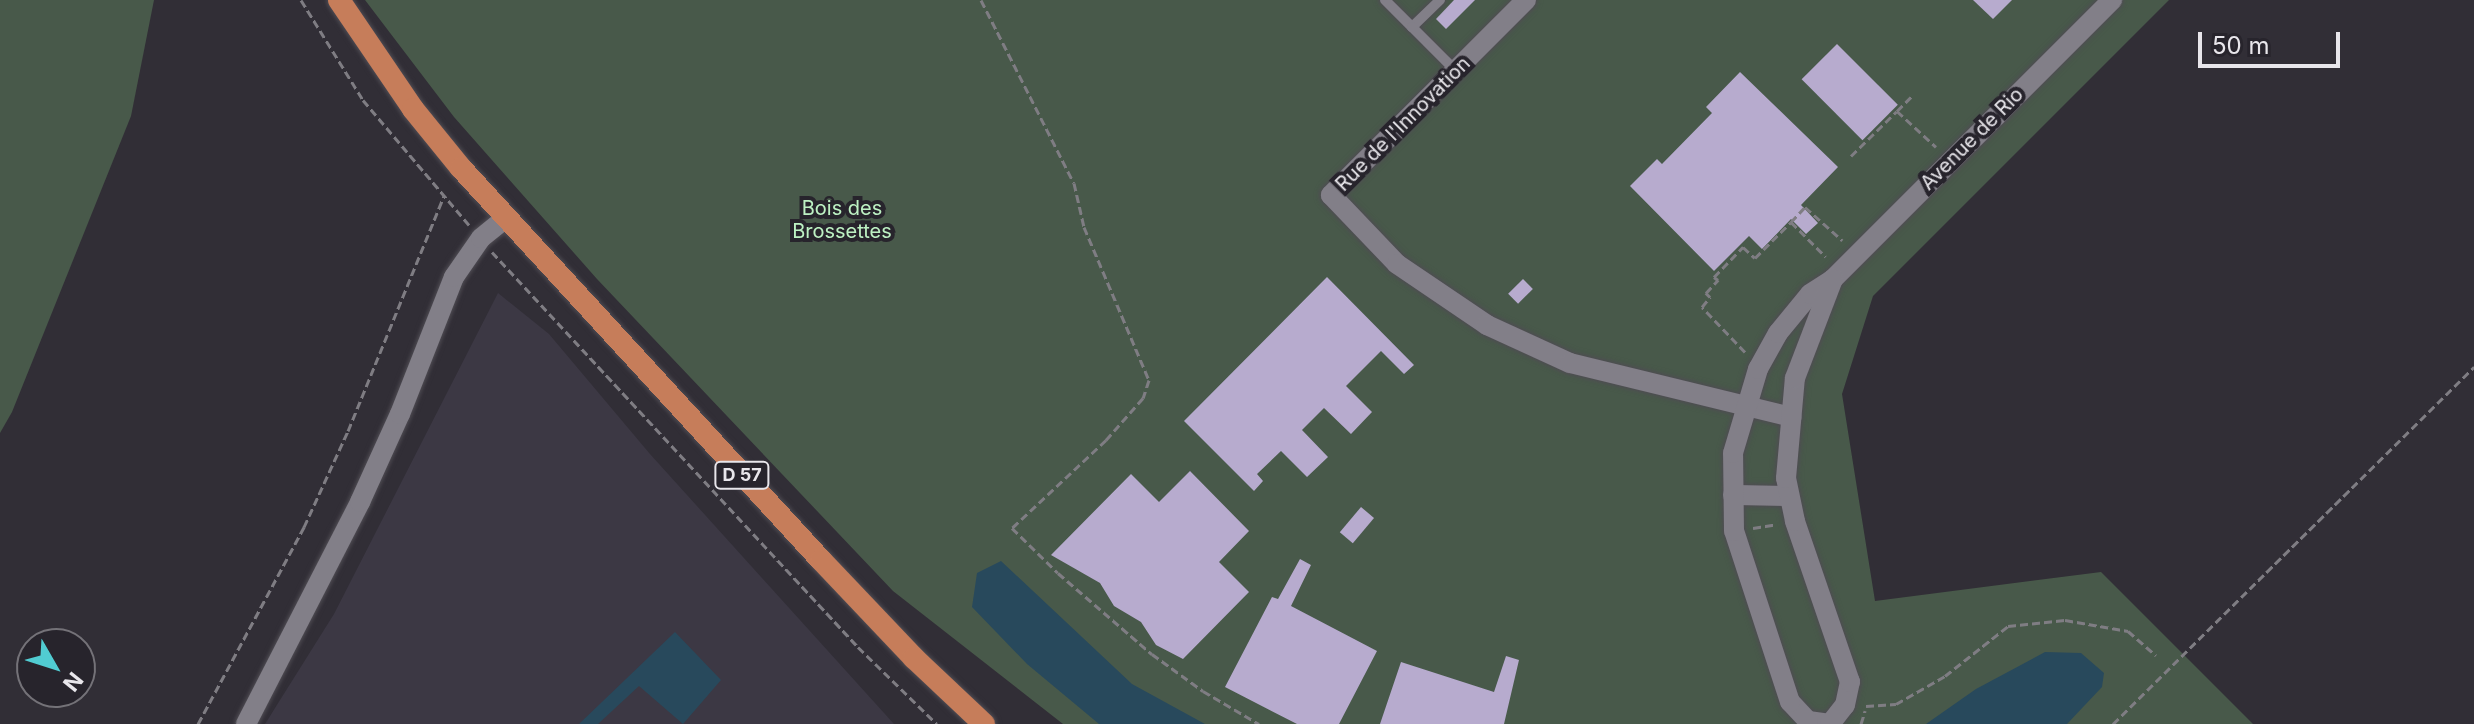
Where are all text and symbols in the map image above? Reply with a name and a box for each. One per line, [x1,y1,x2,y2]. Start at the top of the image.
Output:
scale bar [2202,16,2344,66]
text: 50 m [2212,31,2270,60]
street label: Rue de l'Innovation [1331,52,1475,196]
street label: Avenue de Rio [1916,83,2028,195]
park label: Bois des Brossettes [792,196,892,243]
road number: D 57 [714,461,770,489]
north arrow [16,628,96,708]
text: N [58,667,88,697]

